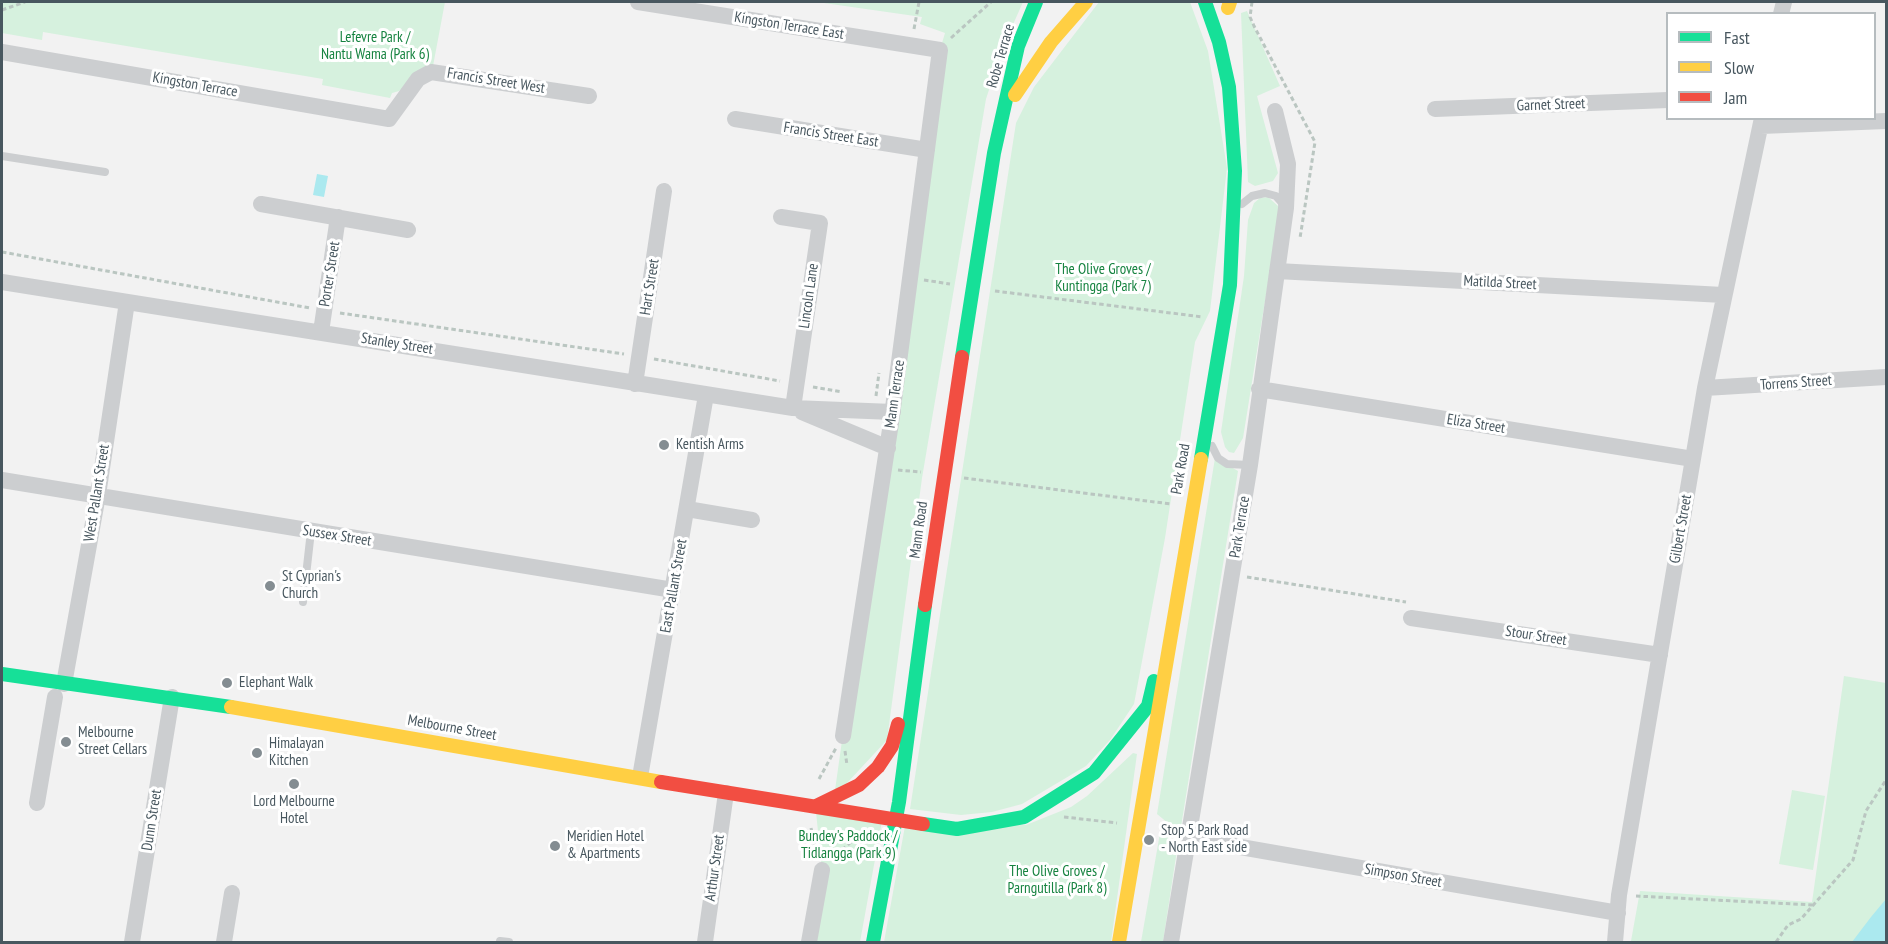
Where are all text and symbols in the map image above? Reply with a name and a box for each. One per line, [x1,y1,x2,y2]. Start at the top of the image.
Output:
street label: Kingston Terrace East [733,8,845,44]
legend [1666,12,1876,120]
street label: Robe Terrace [983,22,1019,90]
text: Fast [1724,26,1750,49]
park label: Lefevre Park / Nantu Wama (Park 6) [321,29,429,64]
text: Slow [1724,56,1754,79]
street label: Francis Street West [446,64,546,98]
street label: Kingston Terrace [151,69,239,101]
text: Jam [1724,86,1747,109]
street label: Garnet Street [1516,95,1586,115]
street label: Francis Street East [782,119,880,151]
street label: Porter Street [316,240,344,308]
street label: Hart Street [637,258,663,316]
park label: The Olive Groves / Kuntingga (Park 7) [1055,261,1151,296]
street label: Lincoln Lane [796,262,822,330]
street label: Matilda Street [1463,272,1537,294]
street label: Stanley Street [360,329,434,359]
street label: Mann Terrace [881,359,909,429]
street label: Torrens Street [1759,372,1833,394]
street label: Eliza Street [1446,411,1506,437]
place label: Kentish Arms [676,436,744,454]
marker: Kentish Arms [657,438,671,452]
street label: Park Road [1168,442,1194,496]
street label: West Pallant Street [80,443,114,543]
street label: Gilbert Street [1666,493,1696,565]
street label: Park Terrace [1226,495,1254,559]
street label: Mann Road [906,500,932,560]
street label: Sussex Street [301,522,373,550]
street label: East Pallant Street [657,538,691,634]
place label: St Cyprian's Church [282,568,341,603]
marker: St Cyprian's Church [263,579,277,593]
street label: Stour Street [1504,622,1568,650]
place label: Elephant Walk [239,674,313,692]
marker: Elephant Walk [220,676,234,690]
street label: Melbourne Street [406,711,498,745]
place label: Melbourne Street Cellars [78,724,147,759]
marker: Melbourne Street Cellars [59,735,73,749]
place label: Himalayan Kitchen [269,735,324,770]
marker: Himalayan Kitchen [250,746,264,760]
marker: Lord Melbourne Hotel [287,777,301,791]
street label: Dunn Street [138,788,166,852]
place label: Lord Melbourne Hotel [253,793,335,828]
place label: Stop 5 Park Road - North East side [1161,822,1249,857]
place label: Meridien Hotel & Apartments [567,828,644,863]
park label: Bundey's Paddock / Tidlangga (Park 9) [798,828,898,863]
marker: Stop 5 Park Road - North East side [1142,833,1156,847]
street label: Arthur Street [701,834,729,902]
marker: Meridien Hotel & Apartments [548,839,562,853]
street label: Simpson Street [1363,860,1443,892]
park label: The Olive Groves / Parngutilla (Park 8) [1008,863,1106,898]

